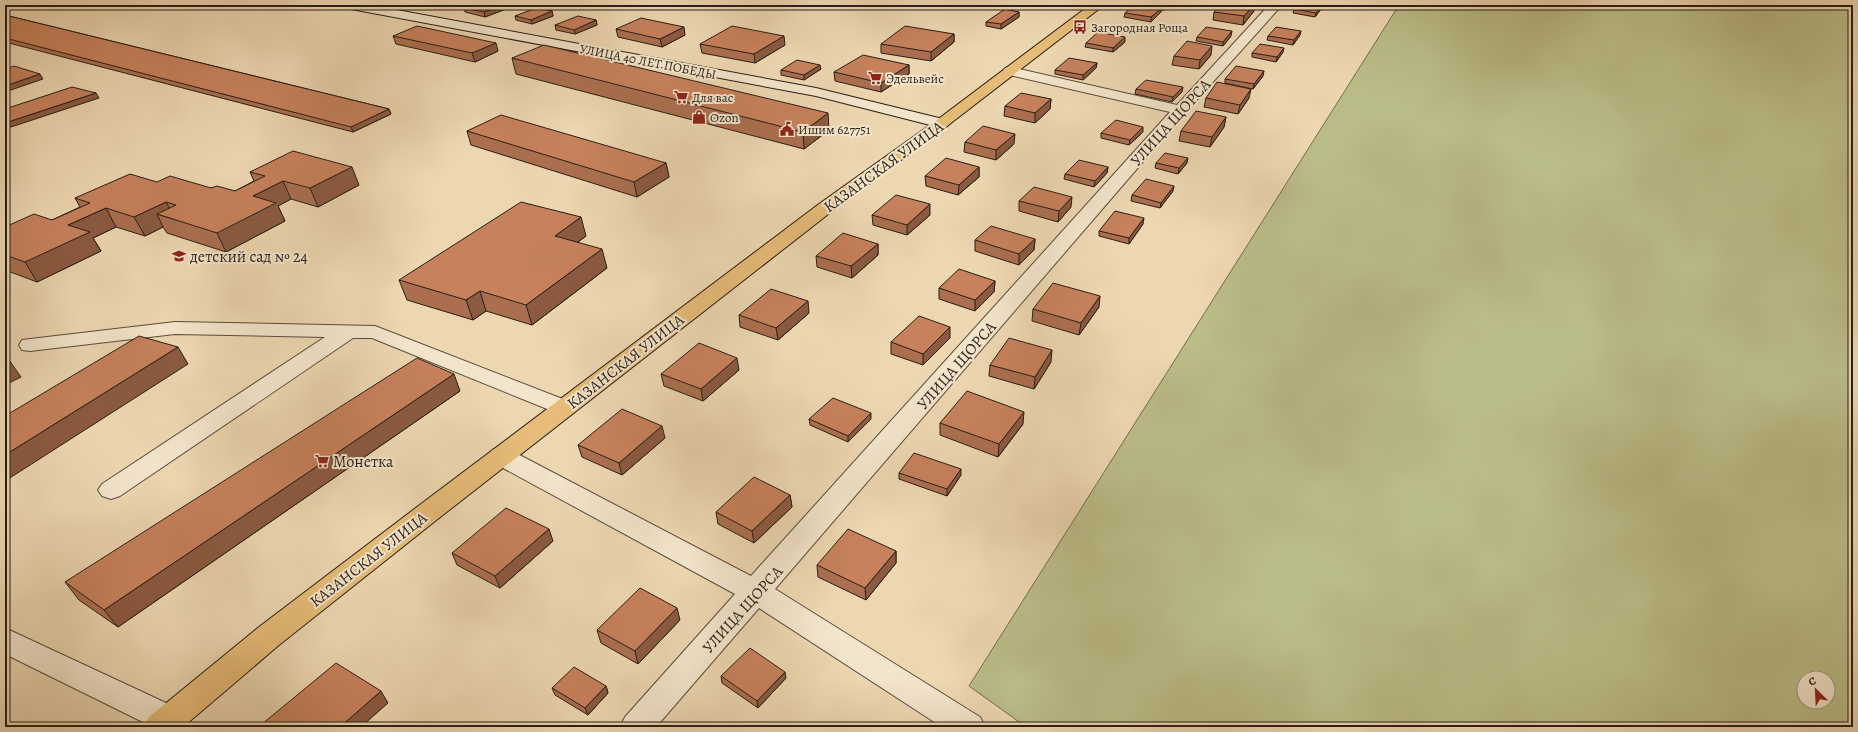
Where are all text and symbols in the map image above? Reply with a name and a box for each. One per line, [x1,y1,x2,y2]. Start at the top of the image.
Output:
bus stop icon: Загородная Роща [1072,19,1088,35]
place label: Загородная Роща [1091,19,1188,36]
street label: УЛИЦА 40 ЛЕТ ПОБЕДЫ [578,40,718,83]
supermarket icon: Эдельвейс [867,70,883,86]
place label: Эдельвейс [886,70,944,87]
street label: УЛИЦА ЩОРСА [1126,74,1216,171]
supermarket icon: Для вас [673,89,689,105]
place label: Для вас [692,89,734,106]
shop icon: Ozon [691,109,707,125]
place label: Ozon [710,109,739,126]
street label: КАЗАНСКАЯ УЛИЦА [819,115,949,218]
public building icon: Ишим 627751 [779,121,795,137]
place label: Ишим 627751 [798,121,871,138]
place label: детский сад № 24 [189,246,308,268]
school or university icon: детский сад № 24 [171,248,187,264]
street label: КАЗАНСКАЯ УЛИЦА [562,309,689,415]
street label: УЛИЦА ЩОРСА [912,316,1002,415]
place label: Монетка [333,451,394,473]
supermarket icon: Монетка [314,453,330,469]
street label: КАЗАНСКАЯ УЛИЦА [305,507,432,613]
street label: УЛИЦА ЩОРСА [698,561,788,658]
north arrow [1796,670,1836,710]
text: С [1806,673,1818,690]

